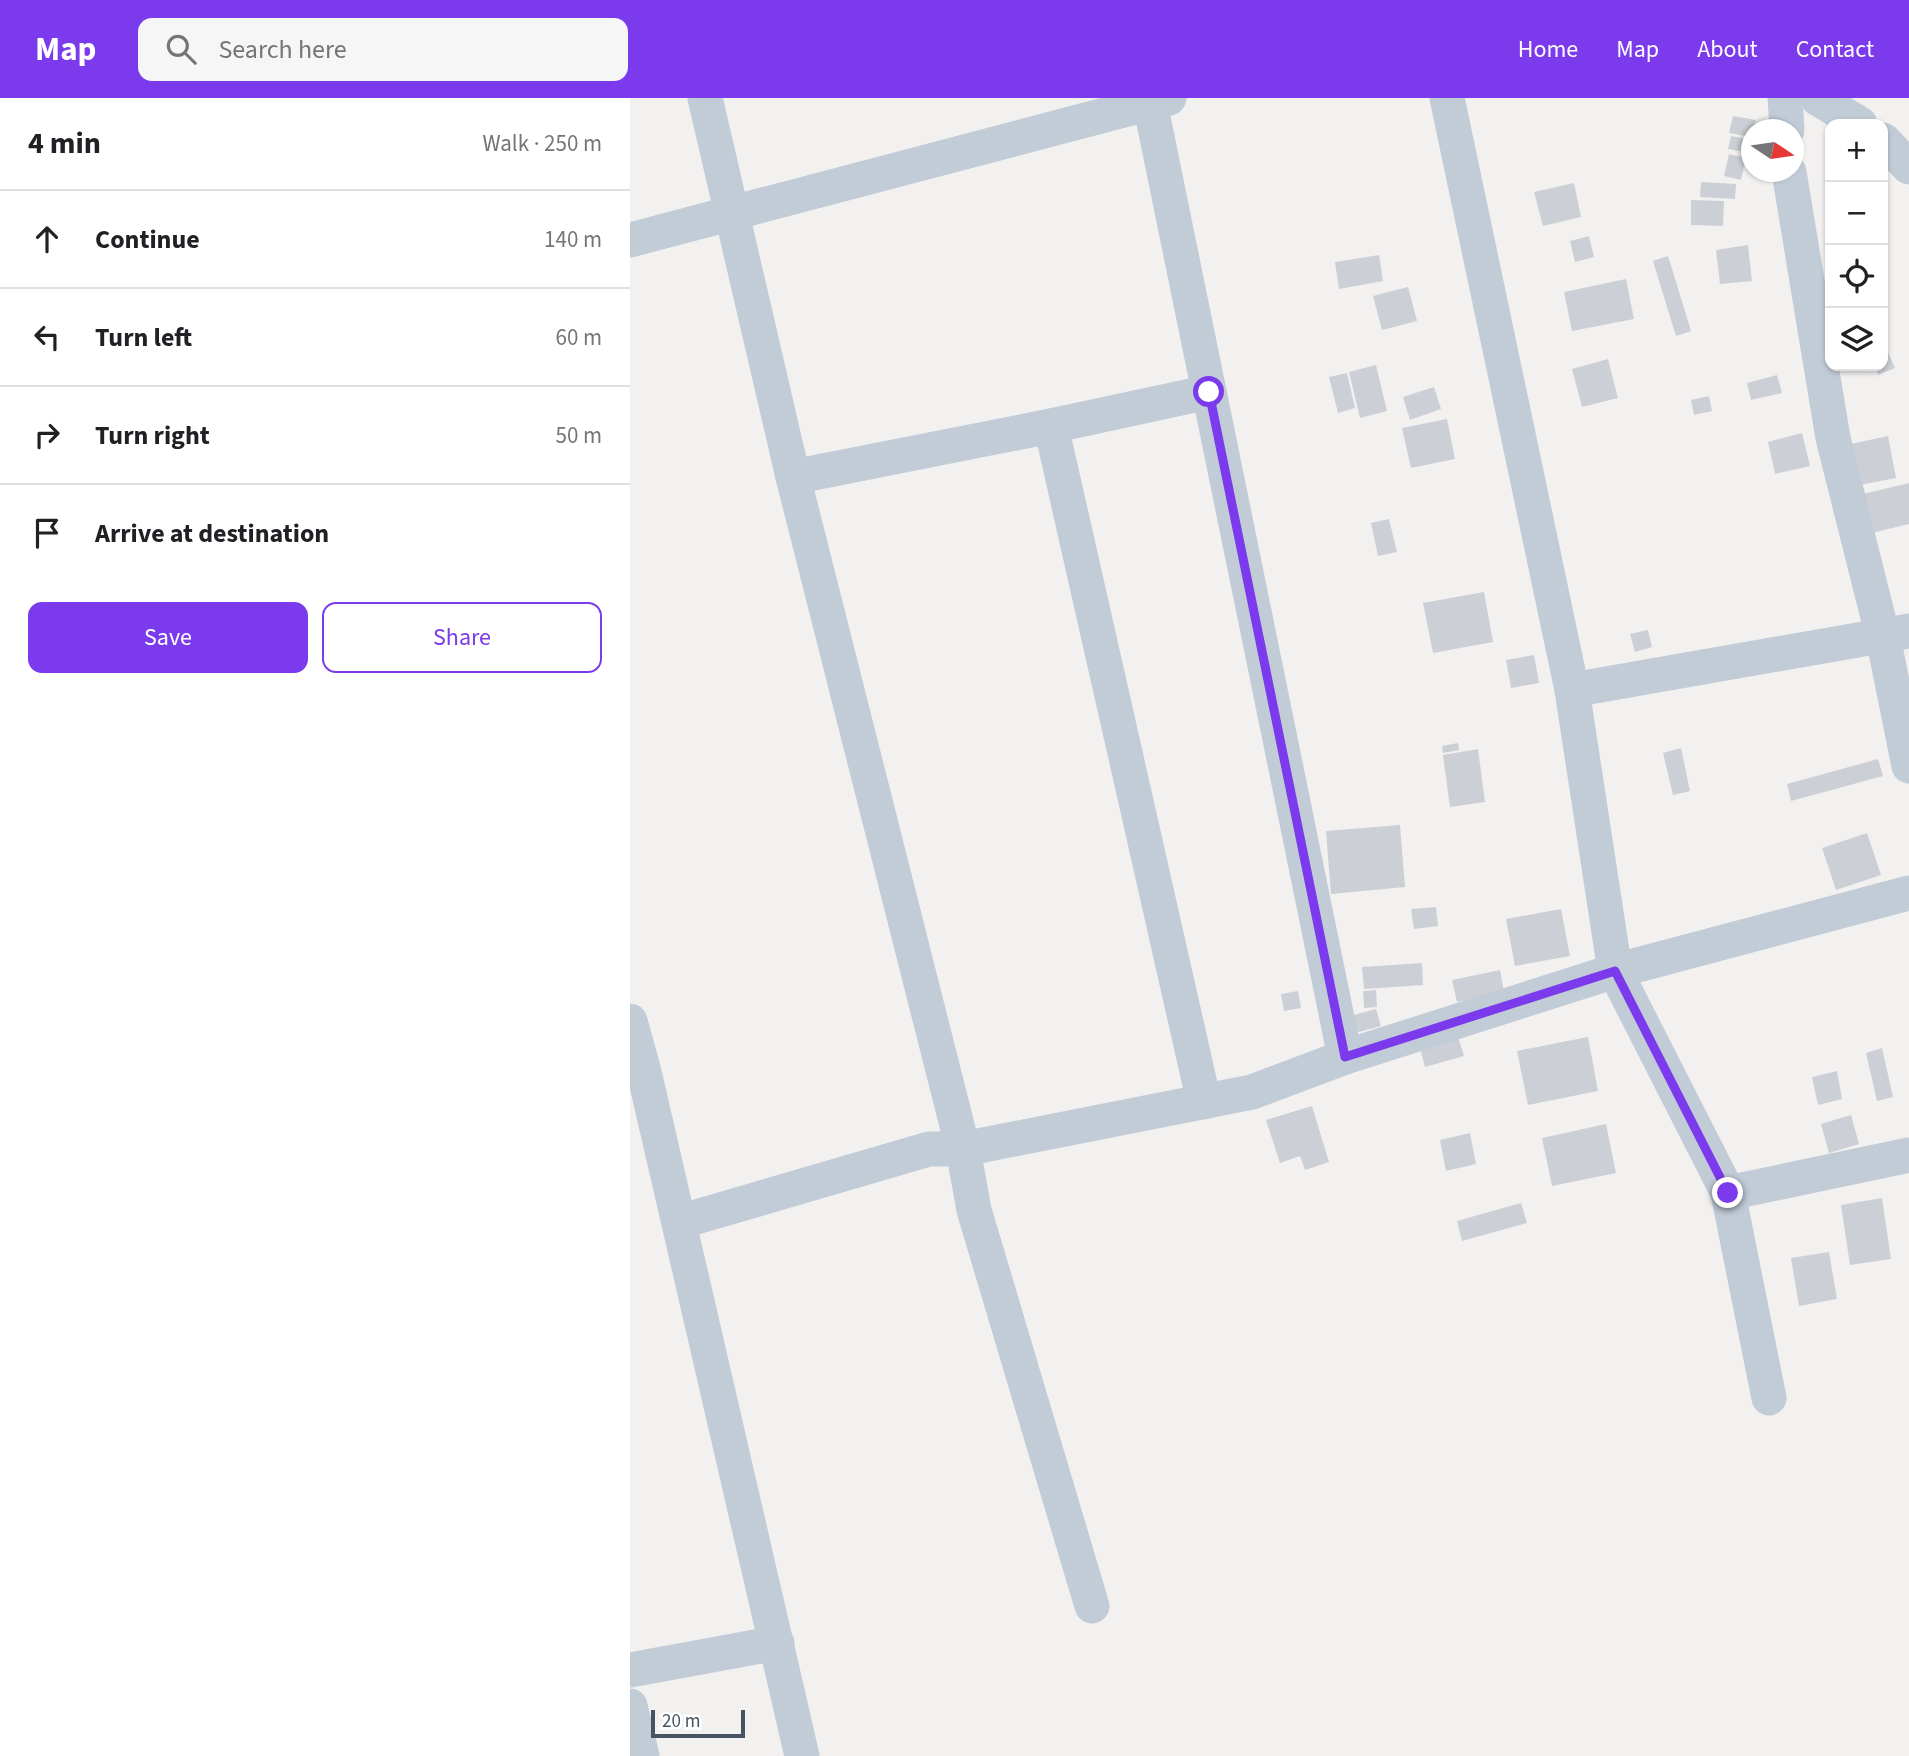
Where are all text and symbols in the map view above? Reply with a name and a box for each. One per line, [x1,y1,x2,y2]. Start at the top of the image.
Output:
search box [138,18,628,81]
text: Map [35,26,96,73]
icon: search [162,30,200,68]
text: Search here [218,31,347,68]
text: Home [1518,32,1578,67]
text: Map [1616,32,1659,67]
text: About [1697,32,1758,67]
text: Contact [1796,32,1874,67]
north arrow [1741,119,1804,182]
map controls [1825,119,1888,371]
button: + [1825,119,1888,182]
text: 4 min [28,122,101,165]
text: Walk · 250 m [483,127,602,160]
button: − [1825,182,1888,245]
icon: ahead [28,220,66,258]
text: Continue [95,221,200,258]
text: 140 m [544,223,602,256]
button: locate [1825,245,1888,308]
button: layers [1825,308,1888,371]
icon: left [28,318,66,356]
text: Turn left [95,319,192,356]
text: 60 m [555,321,602,354]
route start [1193,376,1224,407]
icon: right [28,416,66,454]
text: Turn right [95,417,210,454]
text: 50 m [555,419,602,452]
icon: arrive [28,514,66,552]
text: Arrive at destination [95,515,329,552]
button: Save [28,602,308,673]
button: Share [322,602,602,673]
route end [1712,1177,1743,1208]
scale bar [651,1707,746,1739]
text: 20 m [662,1708,700,1735]

